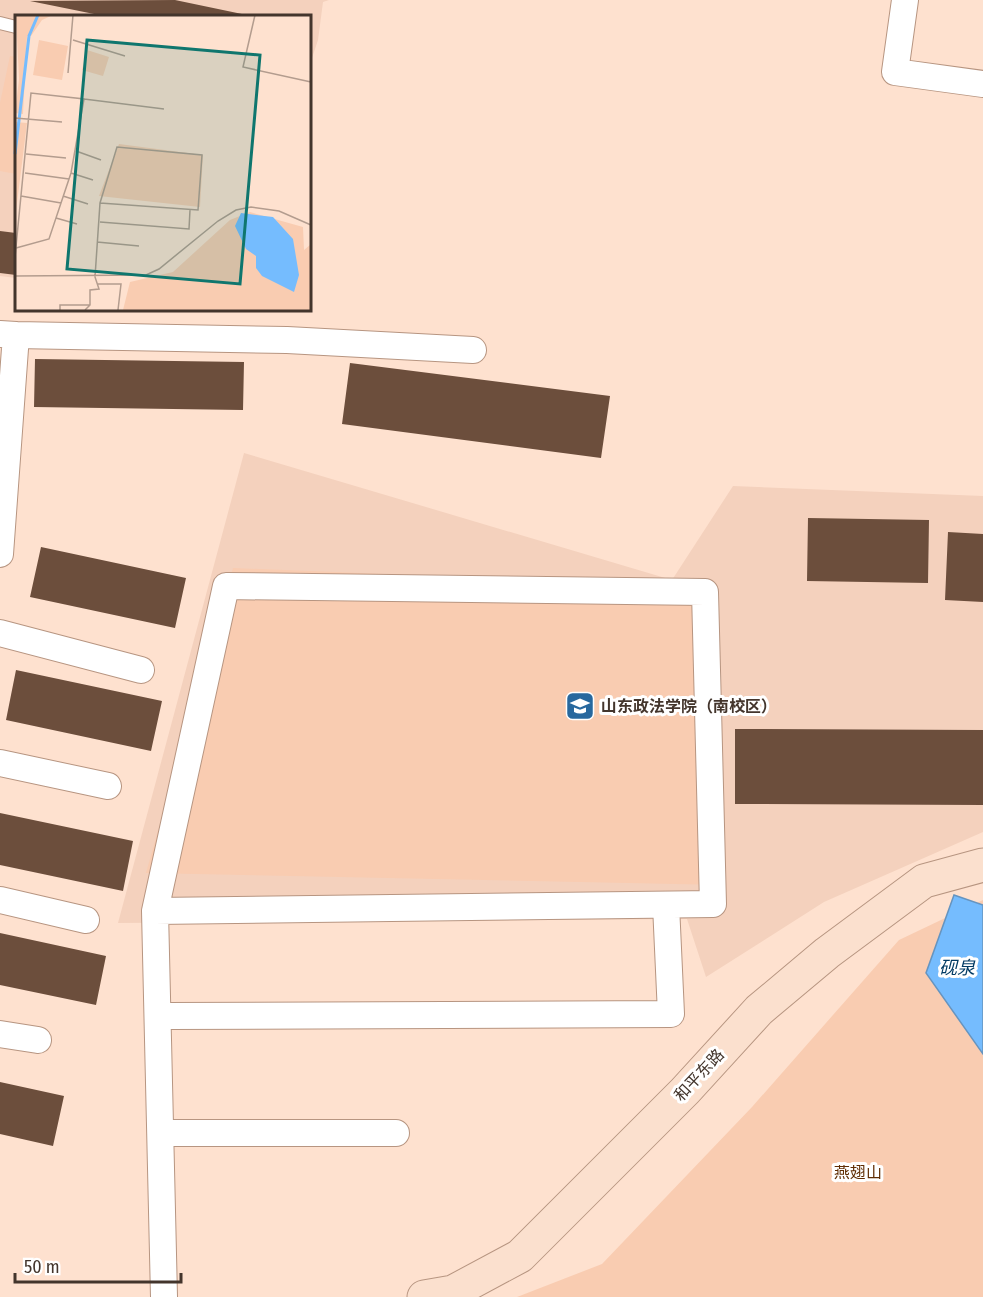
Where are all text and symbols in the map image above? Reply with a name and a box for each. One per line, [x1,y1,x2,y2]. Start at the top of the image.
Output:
inset map [15,15,310,310]
school or university icon: 山东政法学院（南校区） [564,690,596,722]
place label: 山东政法学院（南校区） [601,697,777,716]
water label: 砚泉 [939,957,976,979]
street label: 和平东路 [670,1045,728,1105]
park label: 燕翅山 [834,1163,882,1182]
scale bar [15,1246,182,1284]
text: 50 m [24,1256,60,1278]

